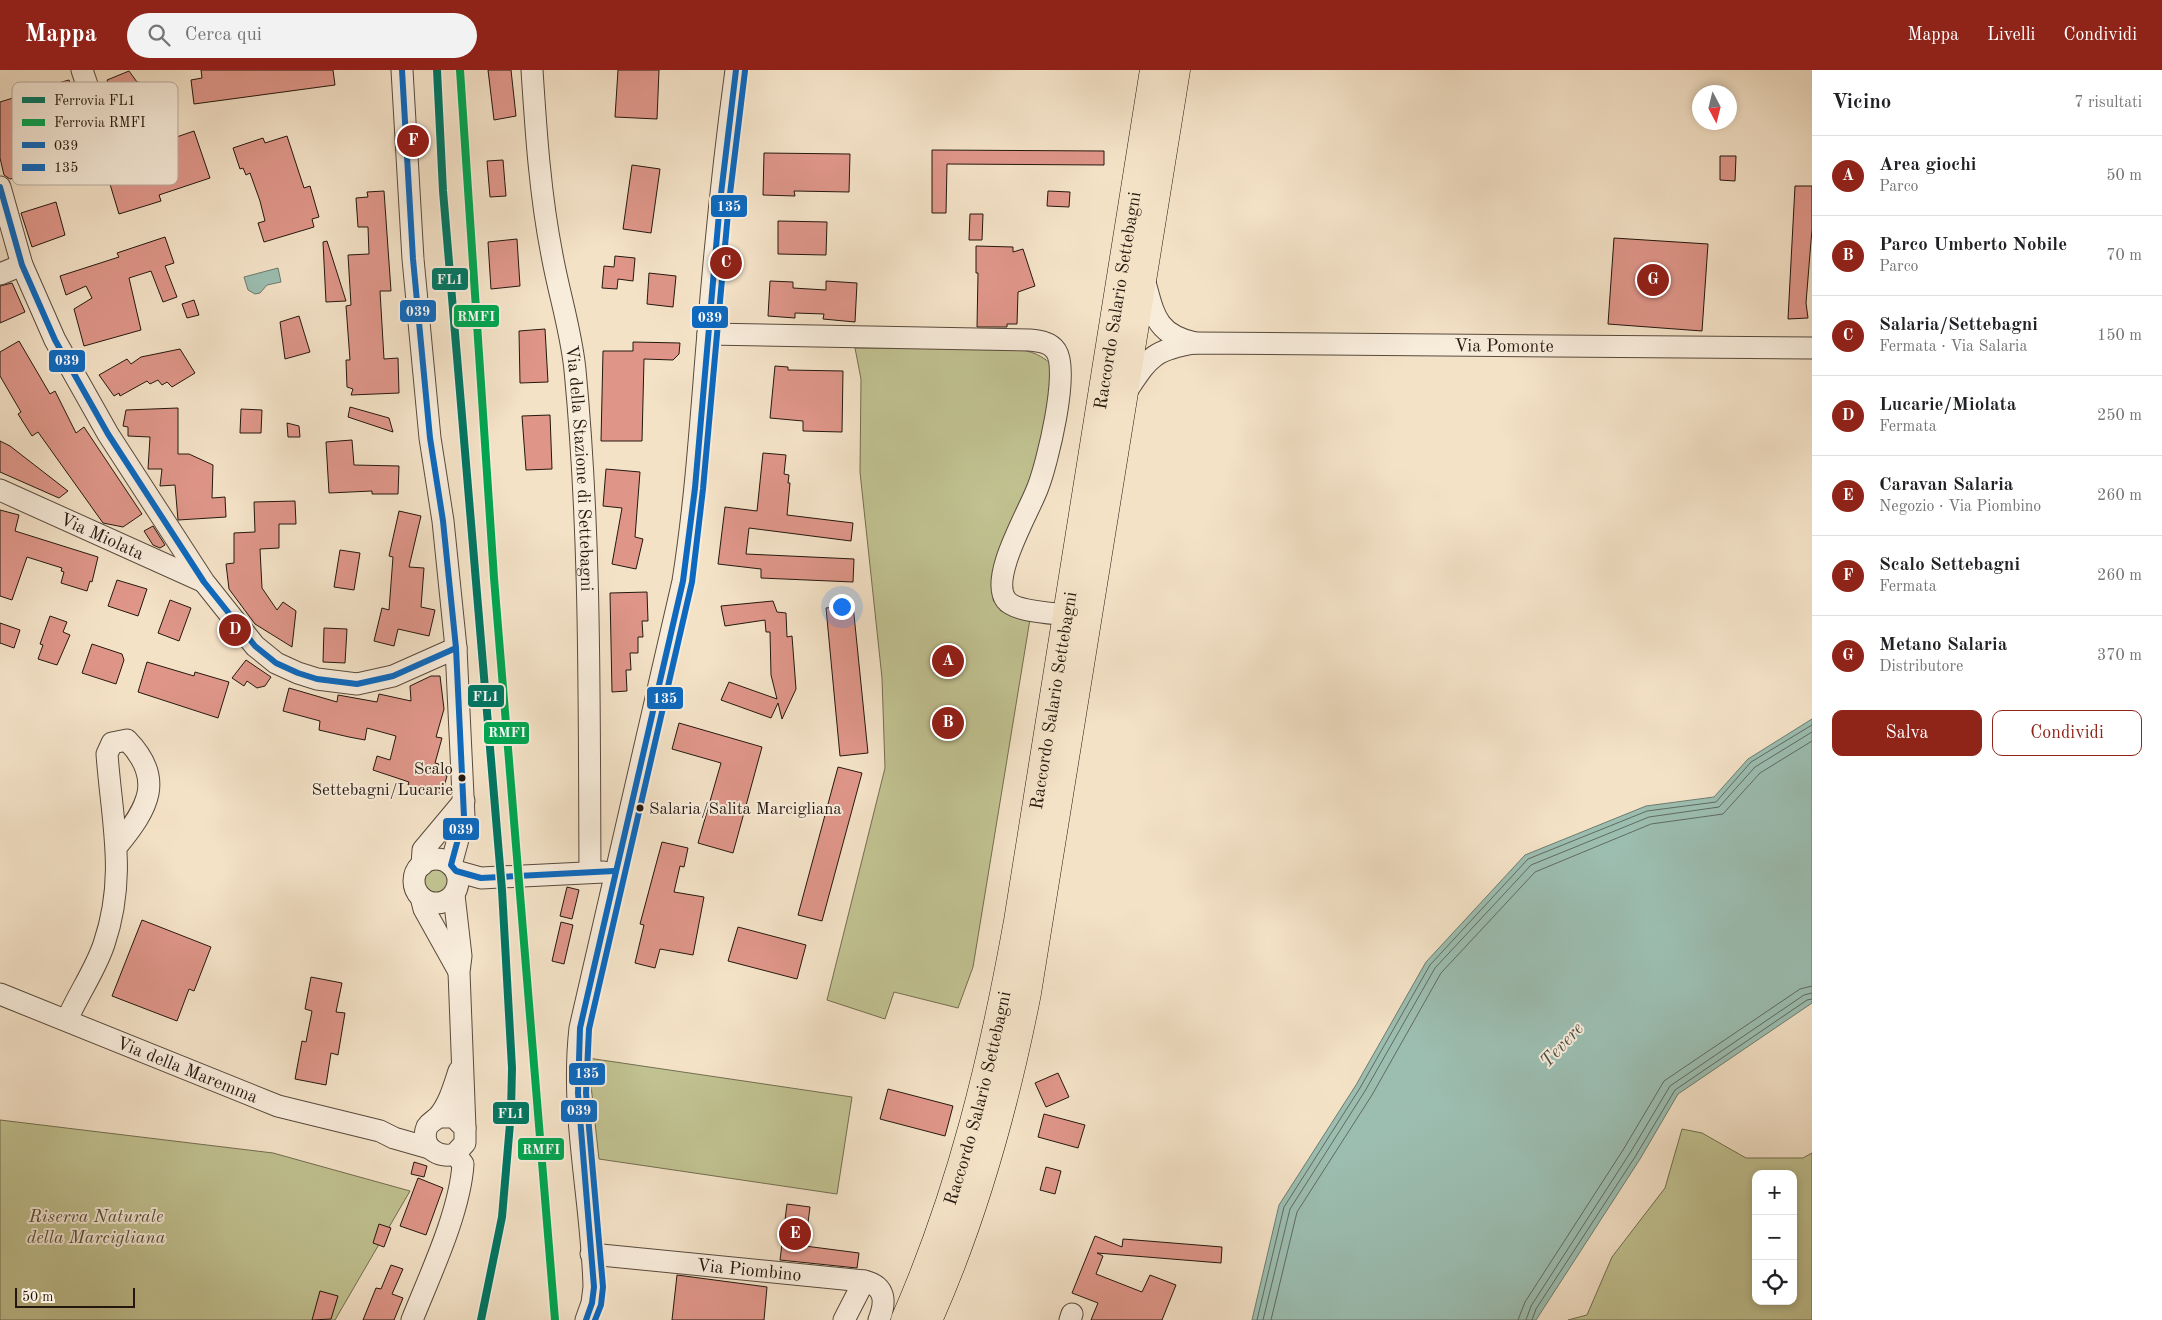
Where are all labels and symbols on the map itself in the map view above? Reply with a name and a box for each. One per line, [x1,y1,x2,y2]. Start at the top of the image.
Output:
legend [12,82,178,185]
north arrow [1692,85,1737,130]
text: Ferrovia FL1 [54,94,136,108]
text: Ferrovia RMFI [54,116,146,130]
pin: F [397,122,429,160]
text: 039 [54,139,78,153]
text: 135 [54,161,78,175]
street label: Raccordo Salario Settebagni [1092,190,1144,411]
line badge: 135 [710,194,748,218]
text: 135 [717,200,741,214]
pin: C [710,244,742,282]
pin: G [1637,261,1669,299]
line badge: FL1 [431,267,469,291]
text: FL1 [437,273,463,287]
line badge: 039 [399,299,437,323]
line badge: RMFI [453,304,500,328]
text: 039 [406,305,430,319]
line badge: 039 [691,305,729,329]
text: RMFI [457,310,495,324]
text: 039 [698,311,722,325]
street label: Via Pomonte [1454,337,1554,356]
street label: Via della Stazione di Settebagni [562,344,595,592]
line badge: 039 [48,349,86,373]
text: 039 [55,354,79,368]
street label: Via Miolata [57,510,146,564]
street label: Raccordo Salario Settebagni [1028,590,1081,811]
your location [829,594,855,620]
pin: D [219,611,251,649]
pin: A [932,642,964,680]
line badge: FL1 [467,684,505,708]
line badge: 135 [646,686,684,710]
text: FL1 [473,690,499,704]
text: 135 [653,692,677,706]
pin: B [932,704,964,742]
line badge: RMFI [483,721,530,745]
text: RMFI [488,726,526,740]
place label: Scalo Settebagni/Lucarie [312,761,453,799]
marker: Scalo Settebagni/Lucarie [457,773,467,783]
place label: Salaria/Salita Marcigliana [649,801,842,818]
marker: Salaria/Salita Marcigliana [635,803,645,813]
line badge: 039 [442,817,480,841]
text: 039 [449,823,473,837]
street label: Raccordo Salario Settebagni [942,990,1014,1207]
water label: Tevere [1538,1019,1588,1072]
street label: Via della Maremma [114,1034,260,1107]
line badge: 135 [568,1062,606,1086]
text: 135 [575,1067,599,1081]
line badge: 039 [560,1099,598,1123]
line badge: FL1 [492,1101,530,1125]
text: 039 [567,1104,591,1118]
text: FL1 [498,1107,524,1121]
line badge: RMFI [517,1137,565,1161]
text: RMFI [522,1143,560,1157]
park label: Riserva Naturale della Marcigliana [27,1208,166,1247]
pin: E [779,1215,811,1253]
street label: Via Piombino [696,1257,802,1285]
scale bar [15,1285,135,1308]

